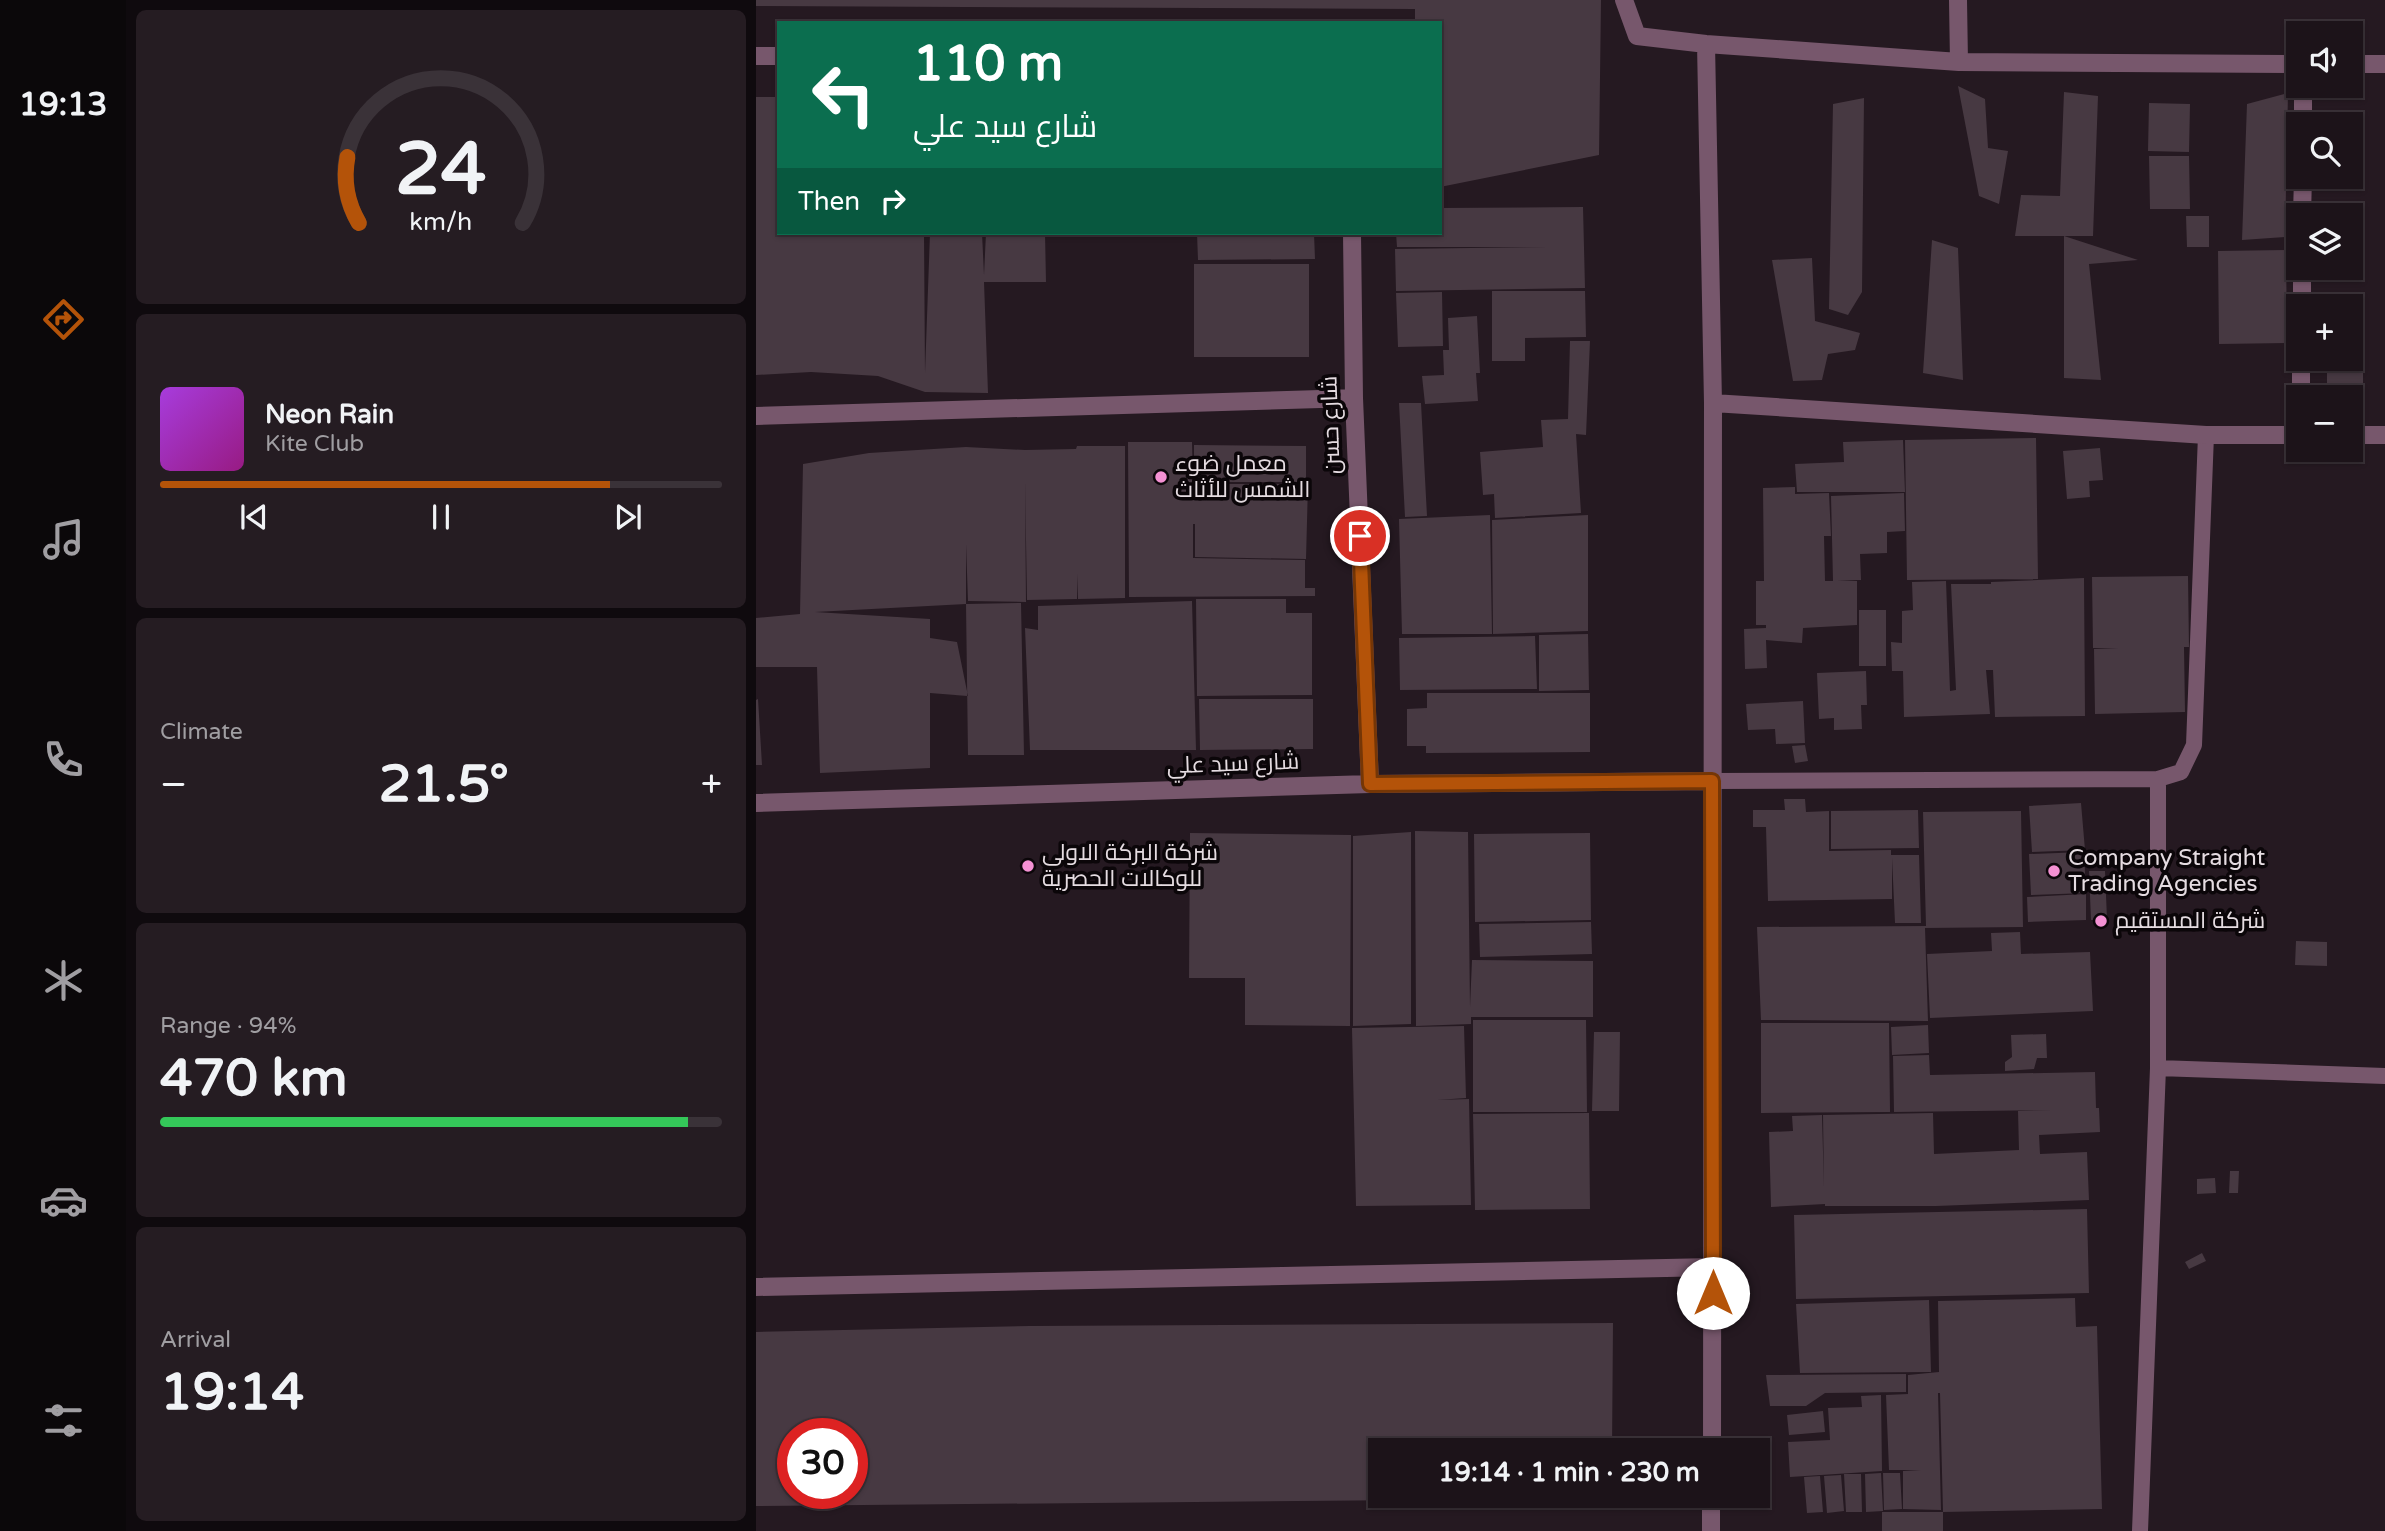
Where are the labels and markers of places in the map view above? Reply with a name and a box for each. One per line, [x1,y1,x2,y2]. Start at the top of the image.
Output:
place label: معمل ضوء الشمس للأثاث [1175,450,1310,504]
marker: معمل ضوء الشمس للأثاث [1153,469,1169,485]
pin [1330,506,1390,566]
place label: شركة البركة الاولى للوكالات الحصرية [1042,839,1218,893]
place label: Company Straight Trading Agencies [2068,844,2265,898]
marker: شركة البركة الاولى للوكالات الحصرية [1020,858,1036,874]
marker: Company Straight Trading Agencies [2046,863,2062,879]
place label: شركة المستقيم [2115,907,2265,936]
marker: شركة المستقيم [2093,913,2109,929]

